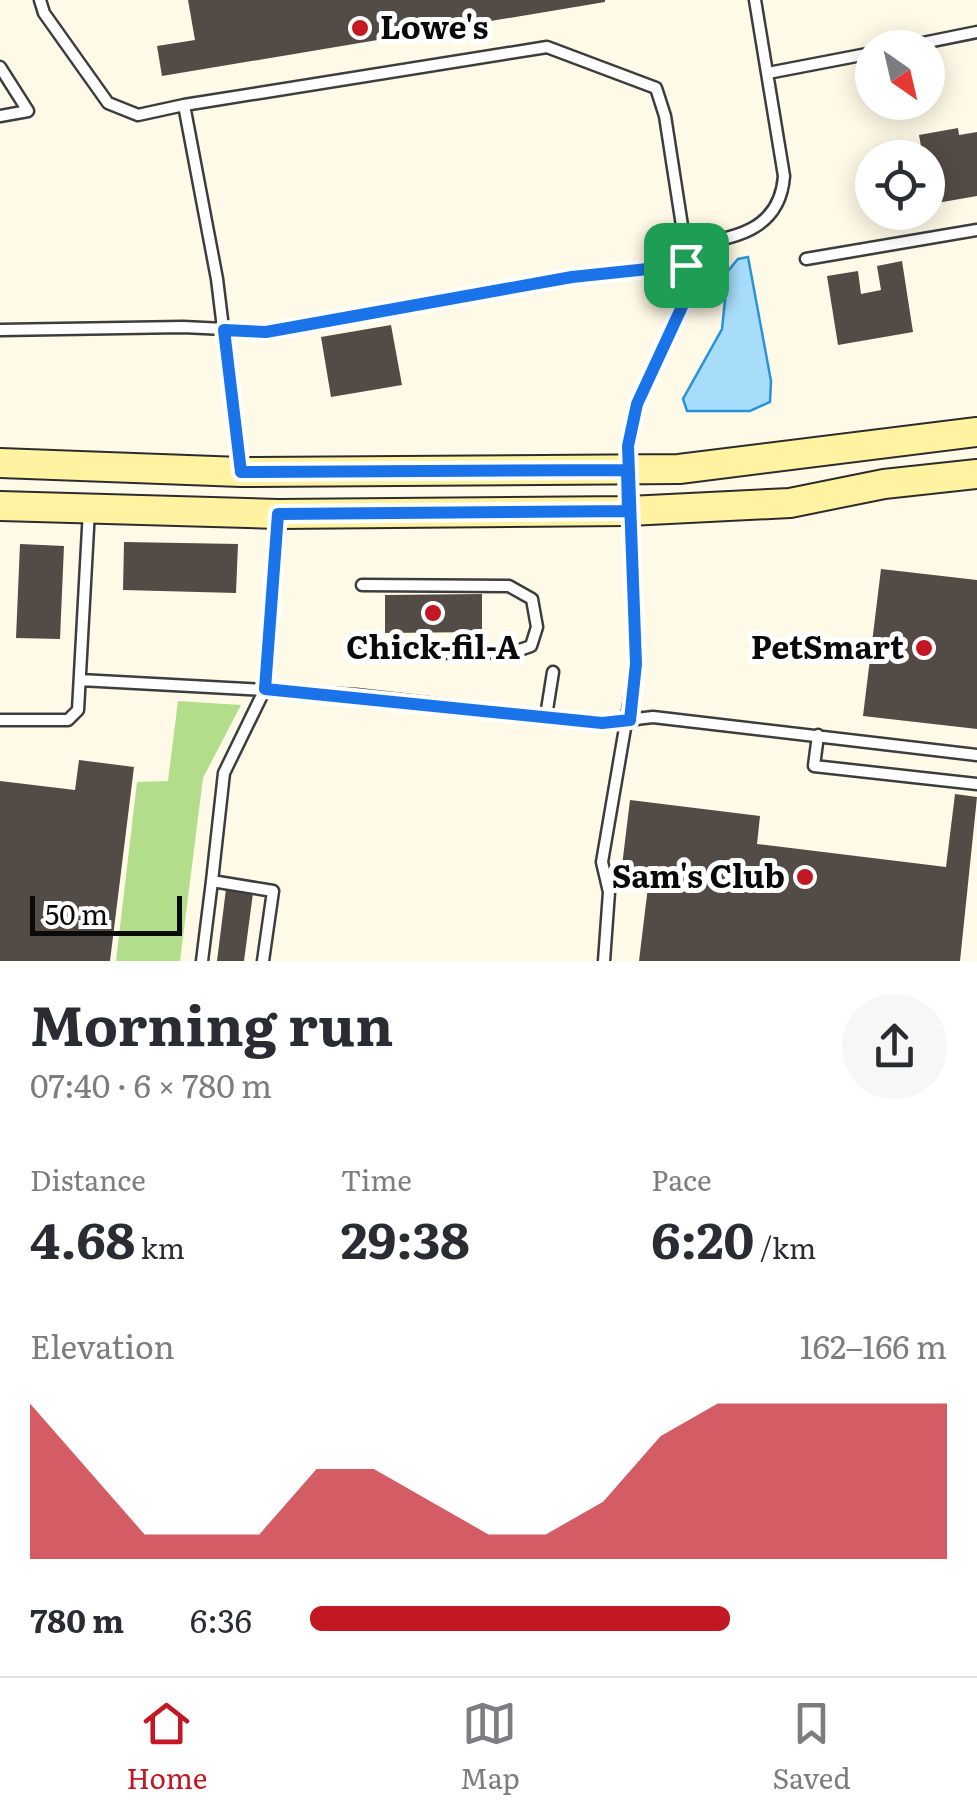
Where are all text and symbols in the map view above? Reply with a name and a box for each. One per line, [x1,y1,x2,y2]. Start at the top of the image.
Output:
place label: Lowe's [380,1,488,49]
marker: Lowe's [349,17,371,39]
north arrow [855,30,945,120]
map controls [855,30,945,230]
button: locate [855,140,945,230]
pin [644,223,729,308]
icon: arrive [659,238,714,293]
marker: Chick-fil-A [422,602,444,624]
place label: Chick-fil-A [346,621,520,669]
place label: PetSmart [751,621,904,669]
marker: PetSmart [913,637,935,659]
place label: Sam's Club [612,850,785,898]
marker: Sam's Club [794,866,816,888]
scale bar [30,891,182,936]
text: 50 m [45,892,108,934]
text: Morning run [30,981,393,1063]
button: share [842,994,947,1099]
text: 07:40 · 6 × 780 m [30,1060,272,1108]
text: Distance [30,1158,146,1200]
text: Time [341,1158,412,1200]
text: Pace [651,1158,711,1200]
text: 4.68 [30,1200,135,1274]
text: 29:38 [341,1200,470,1274]
text: 6:20 [651,1200,754,1274]
text: km [135,1226,185,1268]
text: /km [754,1226,816,1268]
text: Elevation [30,1321,175,1369]
text: 162–166 m [800,1321,947,1369]
text: 780 m [30,1595,124,1643]
text: 6:36 [190,1595,252,1643]
tab: Home [126,1696,207,1798]
tab: Map [460,1696,520,1798]
tab: Saved [773,1696,851,1798]

